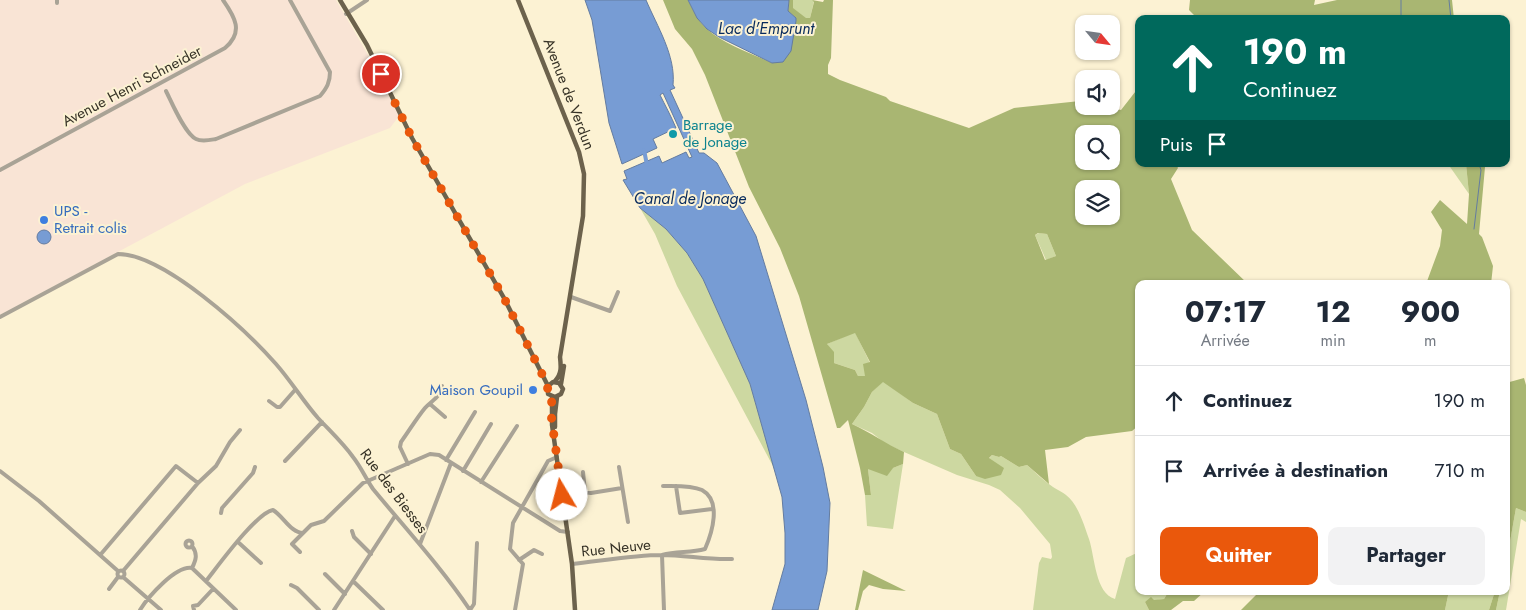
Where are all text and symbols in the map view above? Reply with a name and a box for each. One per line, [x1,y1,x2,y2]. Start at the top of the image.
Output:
north arrow [1075,15,1120,60]
map controls [1075,15,1120,225]
water label: Lac d'Emprunt [718,17,815,40]
text: 190 m [1243,27,1347,77]
street label: Avenue de Verdun [538,35,600,153]
icon: ahead [1160,35,1225,100]
street label: Avenue Henri Schneider [58,39,206,132]
pin [360,53,402,95]
icon: arrive [367,60,395,88]
button: sound [1075,70,1120,115]
text: Continuez [1243,73,1337,105]
place label: Barrage de Jonage [683,114,747,153]
button: search [1075,125,1120,170]
marker: Barrage de Jonage [667,128,679,140]
icon: arrive [1203,130,1231,158]
text: Puis [1160,131,1193,158]
button: layers [1075,180,1120,225]
water label: Canal de Jonage [634,187,746,210]
place label: UPS - Retrait colis [54,200,127,239]
marker: UPS - Retrait colis [38,214,50,226]
text: 07:17 [1185,290,1266,333]
text: 12 [1316,290,1351,333]
text: 900 [1400,290,1460,333]
text: Arrivée [1201,329,1250,352]
text: min [1321,329,1346,352]
text: m [1424,329,1437,352]
place label: Maison Goupil [430,379,523,401]
marker: Maison Goupil [527,384,539,396]
icon: ahead [1160,387,1188,415]
text: Continuez [1203,387,1292,414]
text: 190 m [1434,387,1485,414]
street label: Rue des Biesses [355,444,433,538]
icon: arrive [1160,457,1188,485]
text: Arrivée à destination [1203,457,1388,484]
text: 710 m [1435,457,1485,484]
position arrow [535,468,587,520]
button: Quitter [1160,527,1318,585]
button: Partager [1328,527,1485,585]
street label: Rue Neuve [580,533,652,563]

